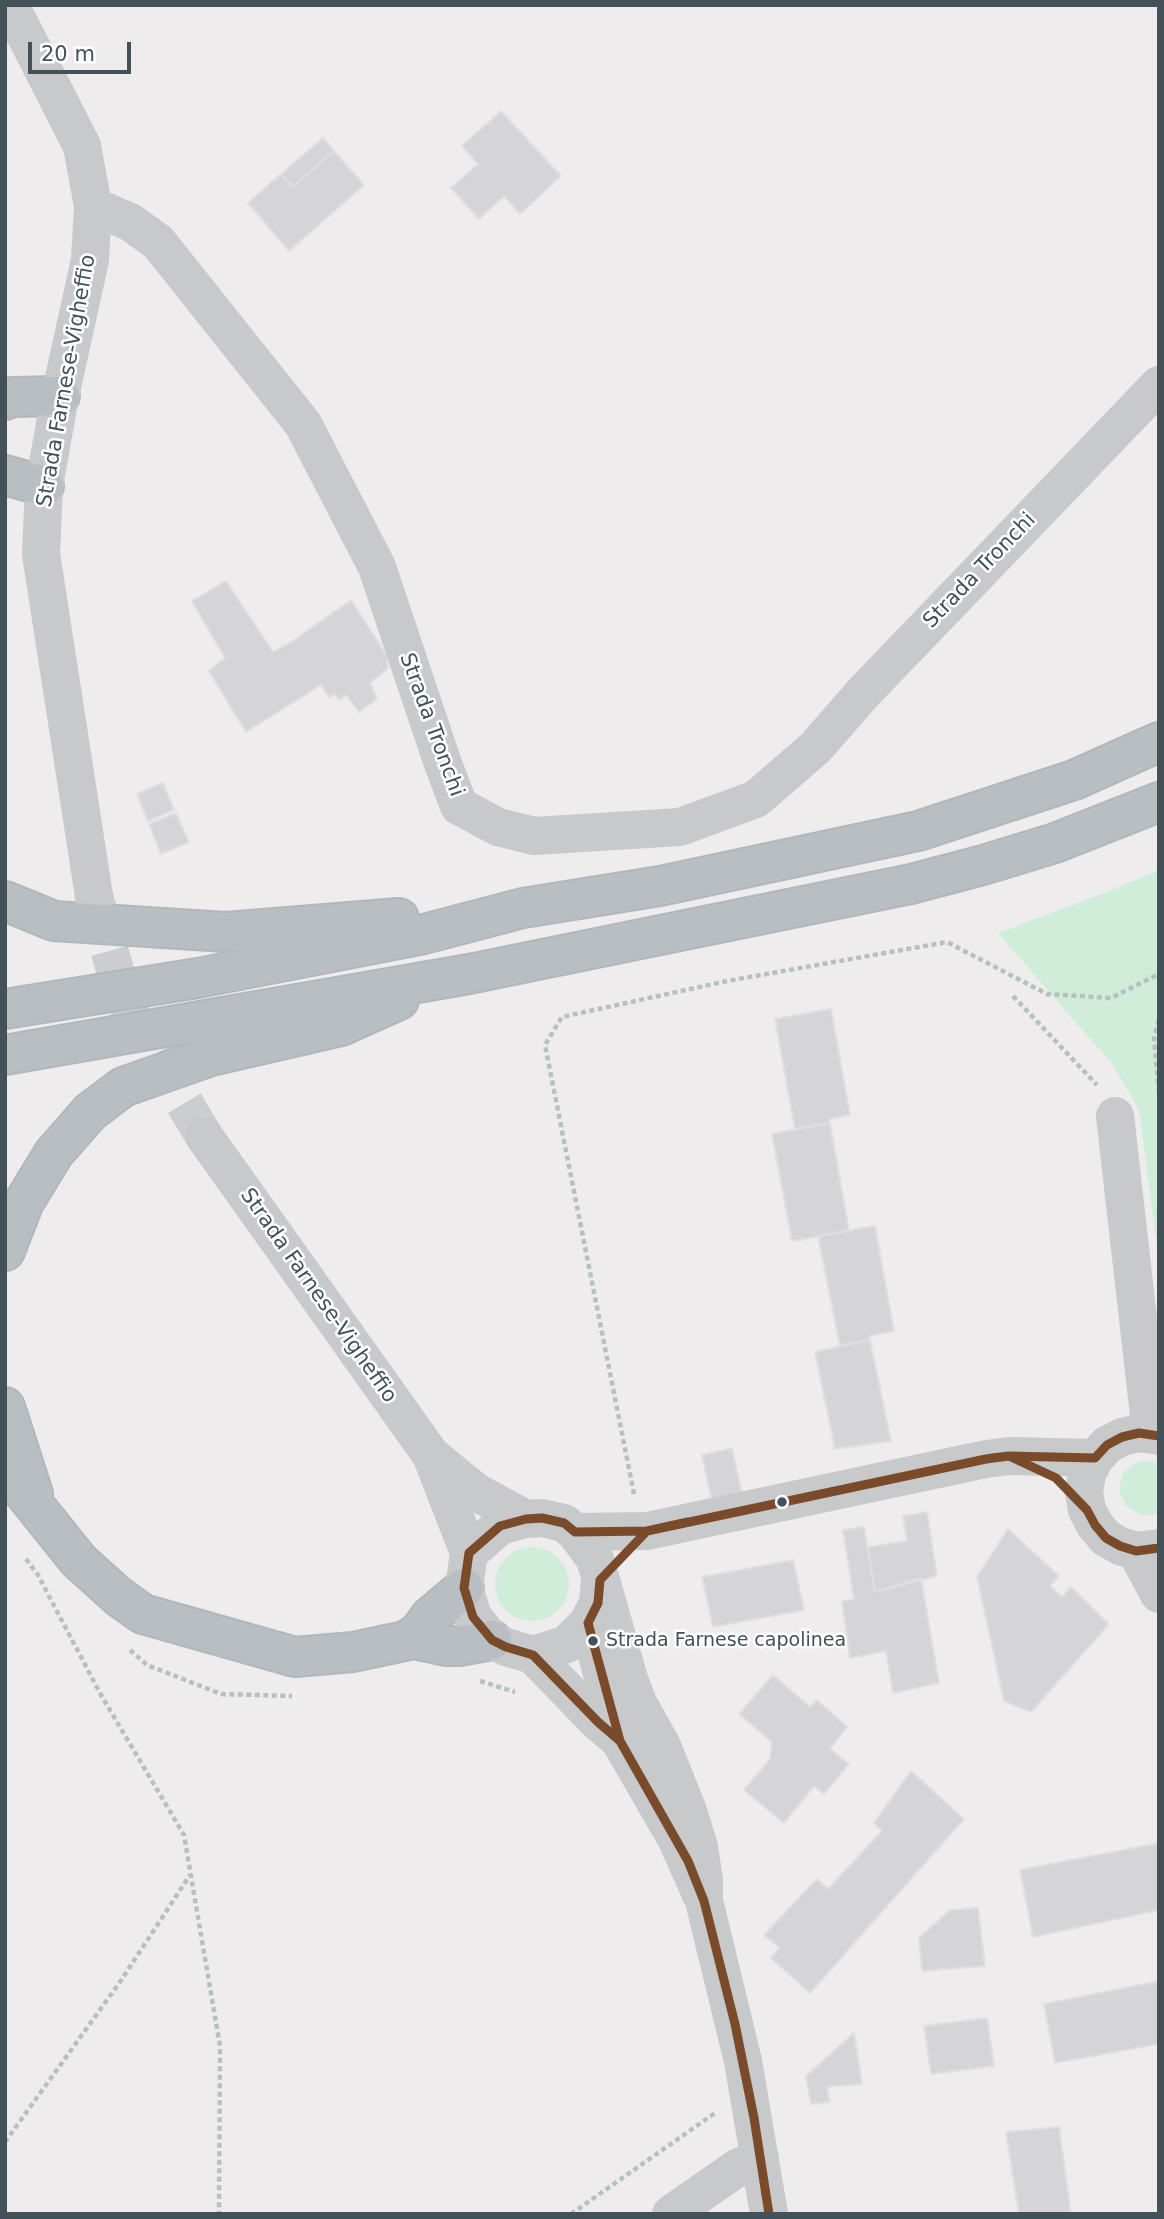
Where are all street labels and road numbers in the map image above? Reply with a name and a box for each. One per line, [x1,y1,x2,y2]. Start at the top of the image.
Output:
street label: Strada Farnese-Vigheffio [32,253,102,509]
street label: Strada Tronchi [919,508,1041,634]
street label: Strada Tronchi [393,650,469,800]
street label: Strada Farnese-Vigheffio [234,1184,402,1408]

